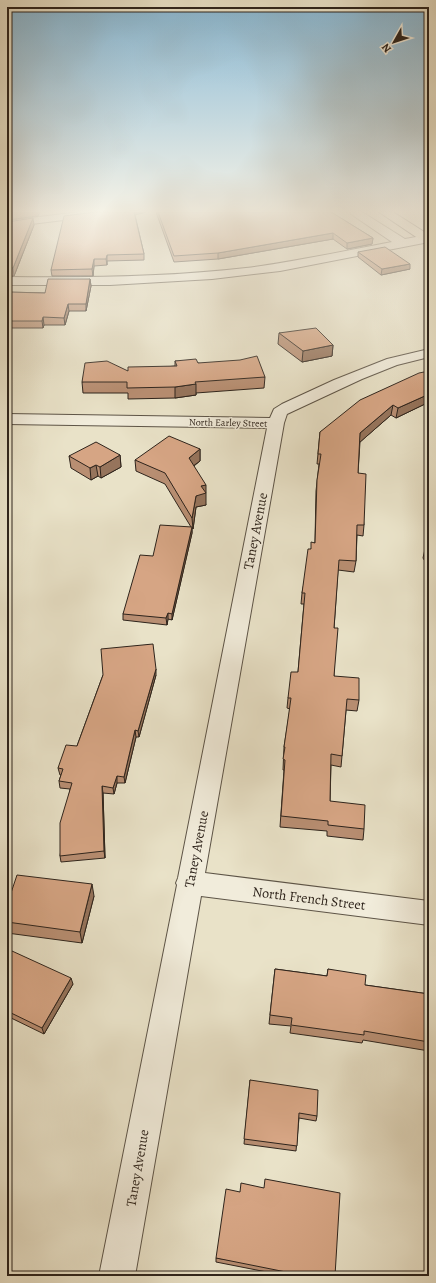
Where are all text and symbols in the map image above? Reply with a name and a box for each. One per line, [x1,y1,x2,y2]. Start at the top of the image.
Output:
north arrow [374,22,414,62]
text: N [378,40,395,56]
street label: North Earley Street [189,415,268,430]
street label: Taney Avenue [239,491,272,571]
street label: Taney Avenue [180,809,213,889]
street label: North French Street [251,882,367,915]
street label: Taney Avenue [121,1128,154,1208]

